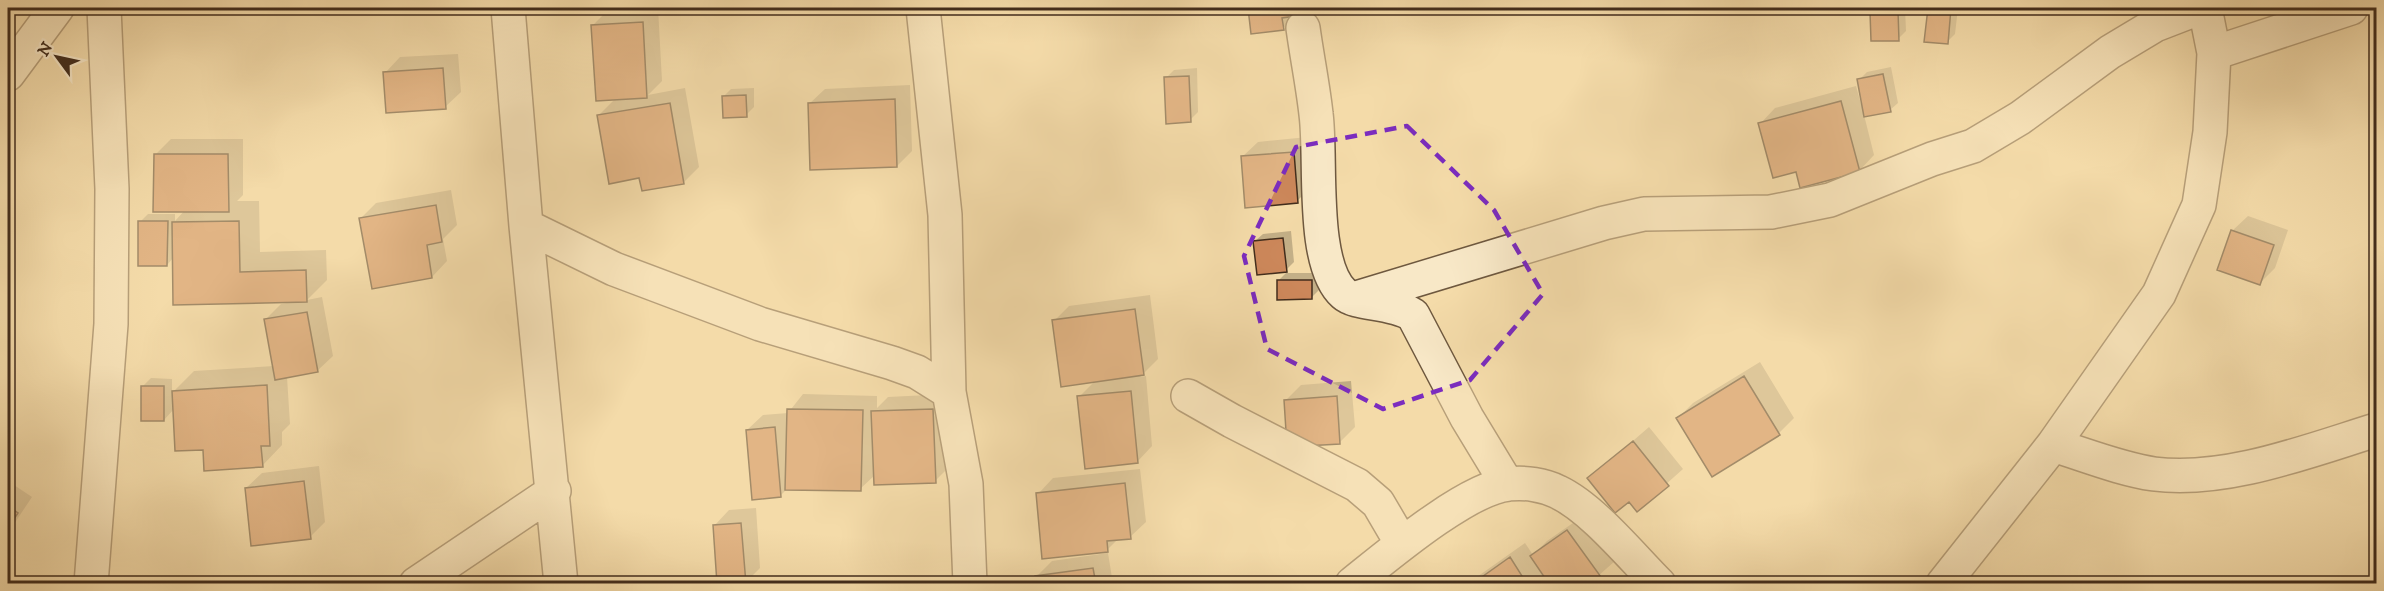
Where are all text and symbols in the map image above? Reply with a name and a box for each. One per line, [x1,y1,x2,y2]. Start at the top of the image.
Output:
north arrow [27,27,87,87]
text: N [33,38,57,60]

